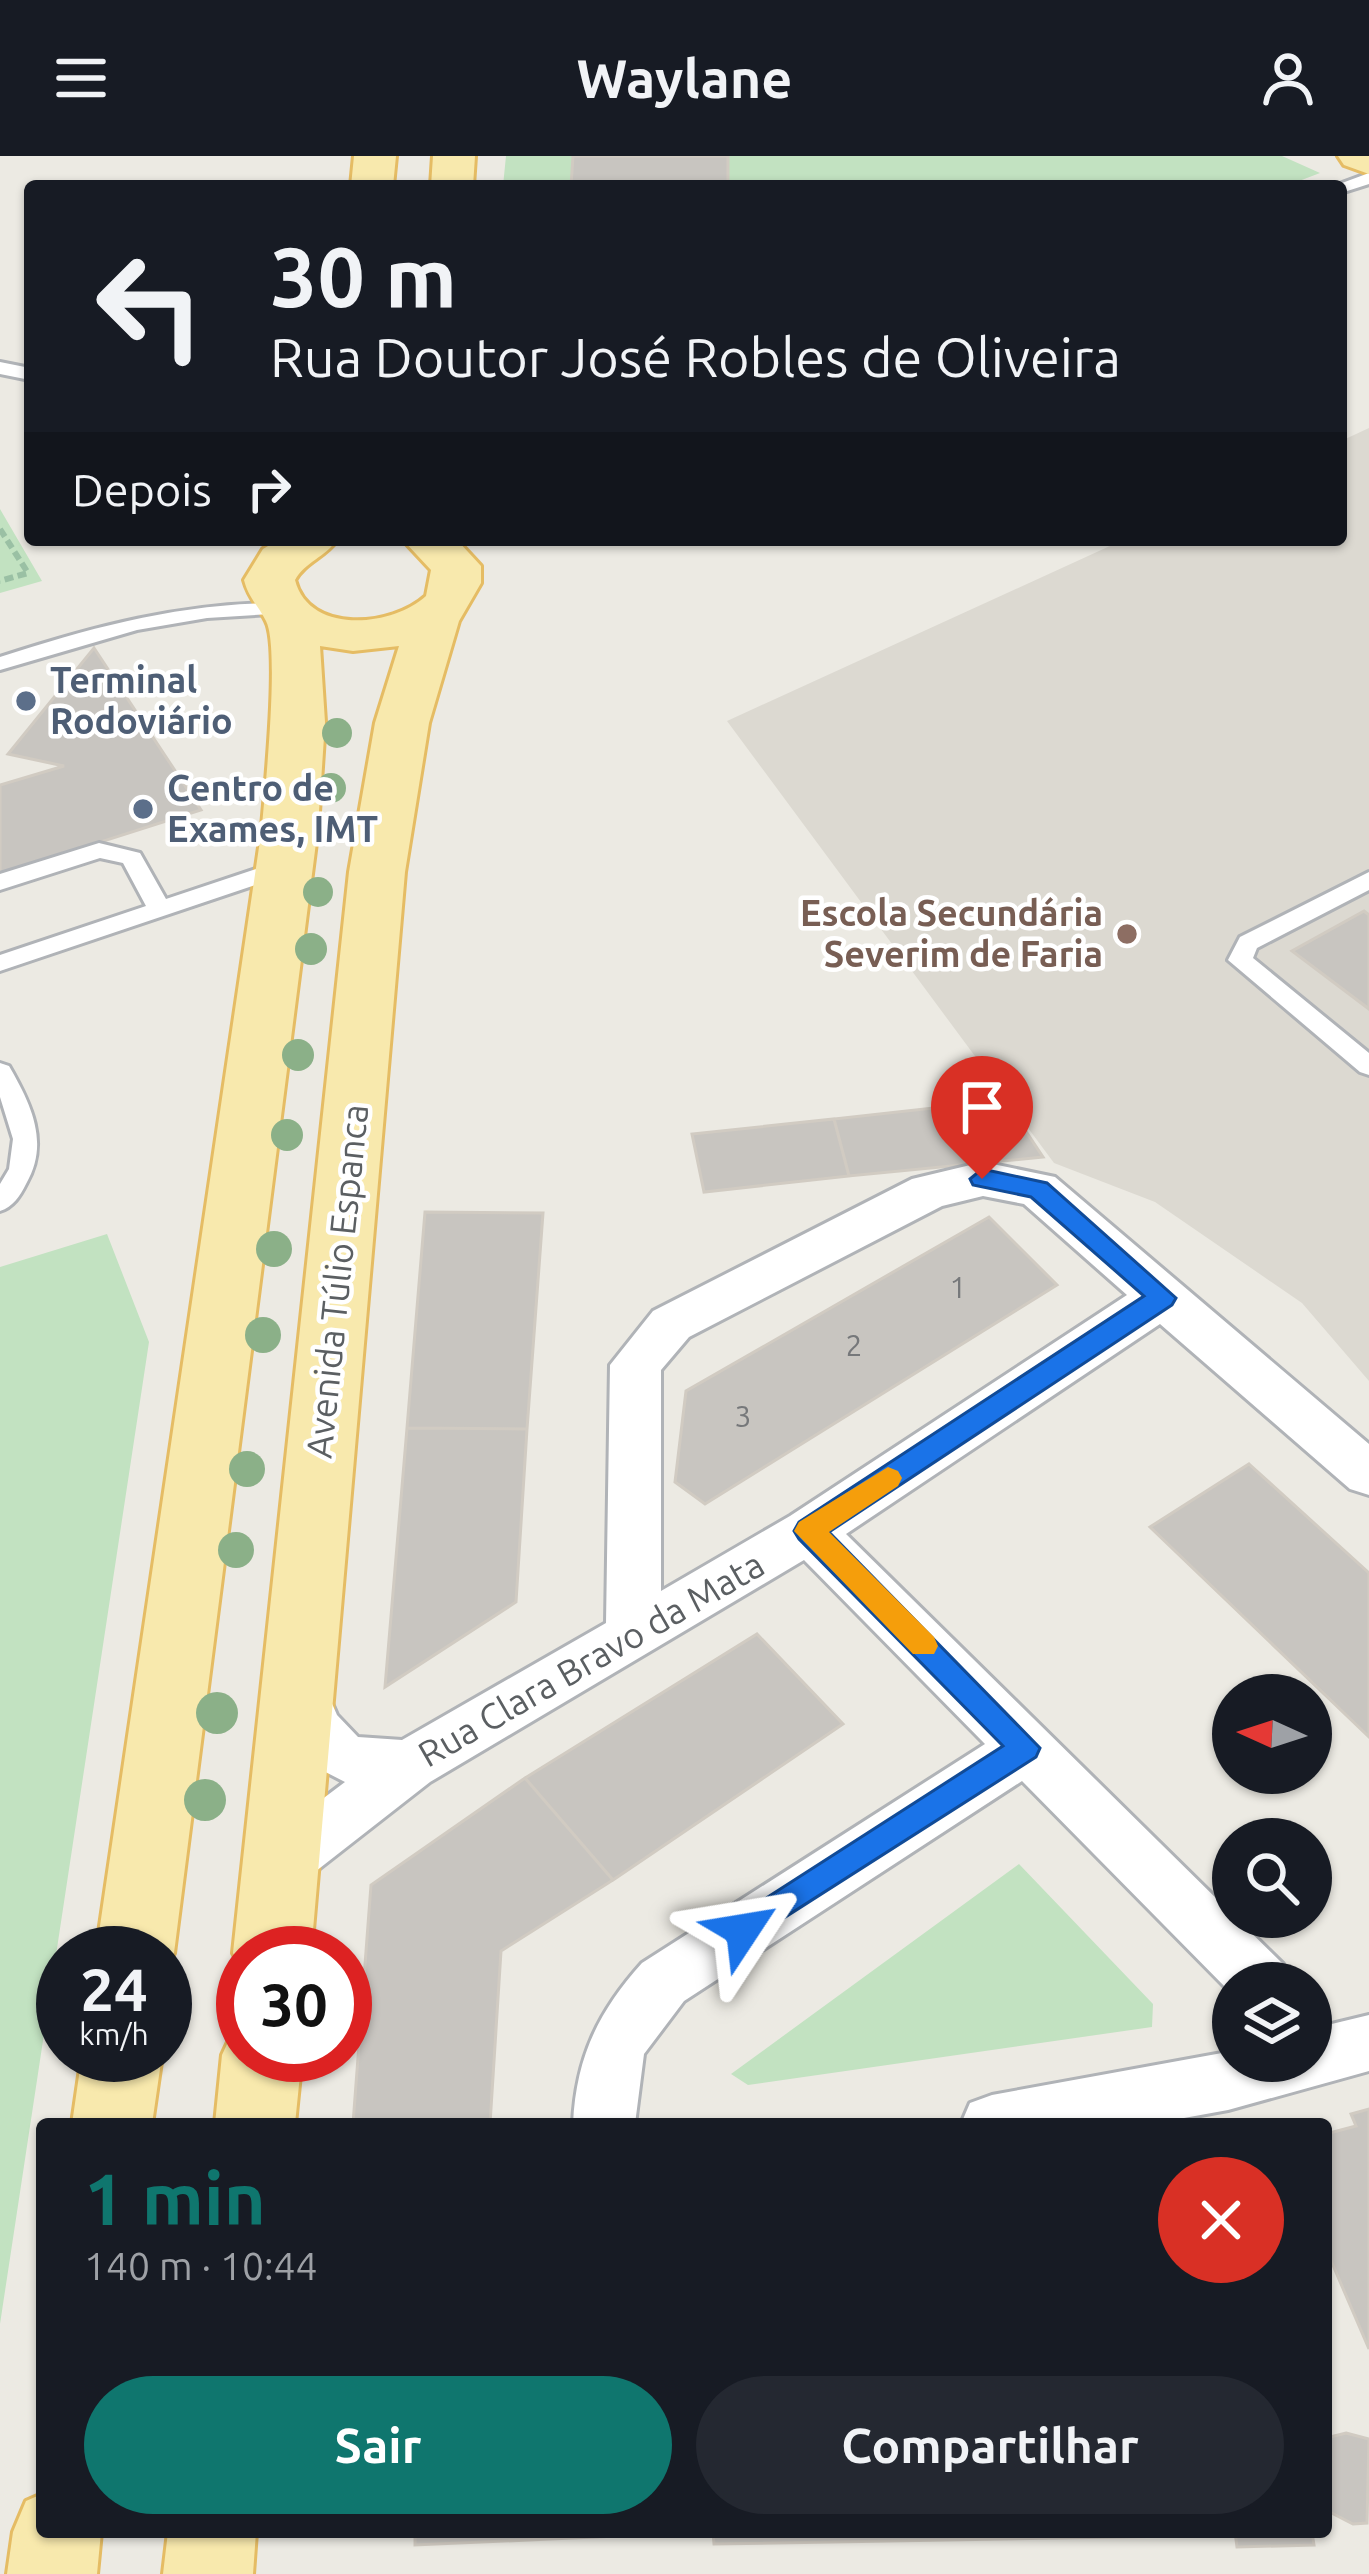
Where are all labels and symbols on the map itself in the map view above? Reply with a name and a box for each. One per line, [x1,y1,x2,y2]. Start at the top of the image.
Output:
place label: Terminal Rodoviário [50,659,233,741]
marker: Terminal Rodoviário [13,688,39,714]
place label: Centro de Exames, IMT [167,767,378,849]
marker: Centro de Exames, IMT [130,796,156,822]
place label: Escola Secundária Severim de Faria [800,892,1103,974]
marker: Escola Secundária Severim de Faria [1114,921,1140,947]
pin [931,1056,1033,1179]
street label: Avenida Túlio Espanca [298,1102,375,1460]
house number: 1 [950,1270,966,1304]
house number: 2 [846,1328,862,1362]
house number: 3 [735,1399,751,1433]
street label: Rua Clara Bravo da Mata [411,1543,771,1774]
north arrow [1212,1674,1332,1794]
position arrow [680,1867,806,1993]
speed limit sign: 30 [216,1926,372,2082]

